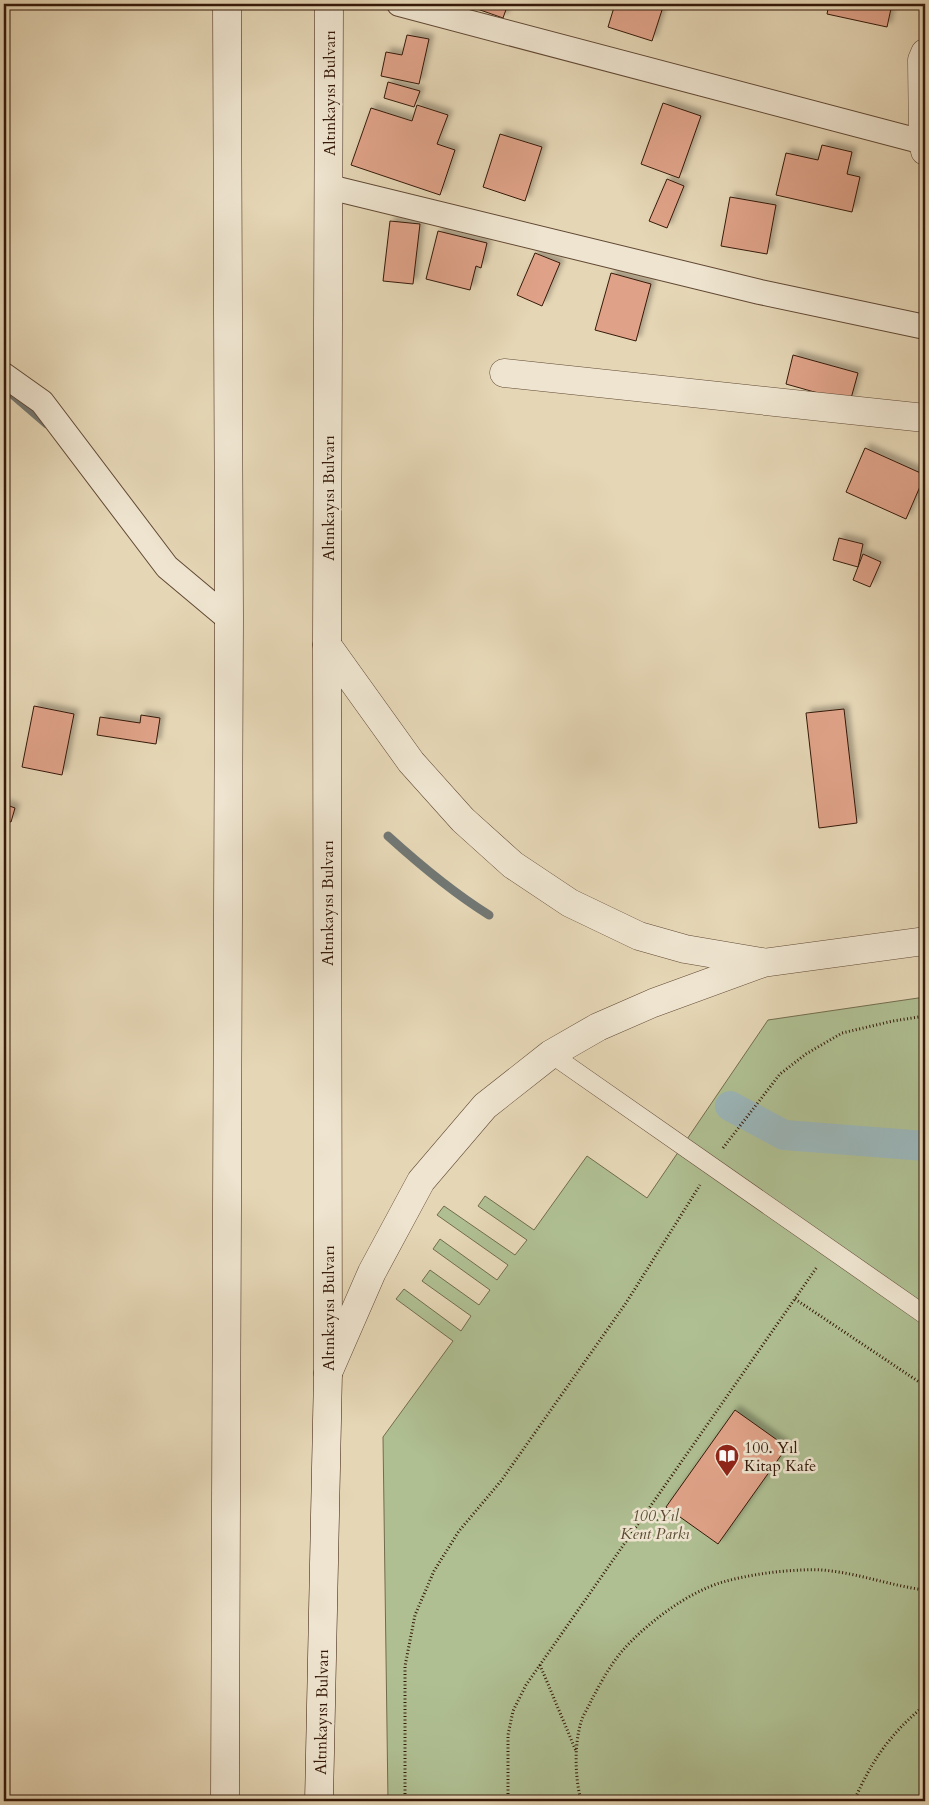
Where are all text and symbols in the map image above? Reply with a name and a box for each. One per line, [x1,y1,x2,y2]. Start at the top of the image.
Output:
street label: Altınkayısı Bulvarı [319,30,341,156]
street label: Altınkayısı Bulvarı [318,435,340,561]
street label: Altınkayısı Bulvarı [317,840,339,966]
street label: Altınkayısı Bulvarı [318,1245,340,1371]
place label: 100. Yıl Kitap Kafe [744,1437,816,1477]
library icon: 100. Yıl Kitap Kafe [714,1443,740,1477]
park label: 100.Yıl Kent Parkı [620,1505,690,1545]
street label: Altınkayısı Bulvarı [310,1648,334,1775]

